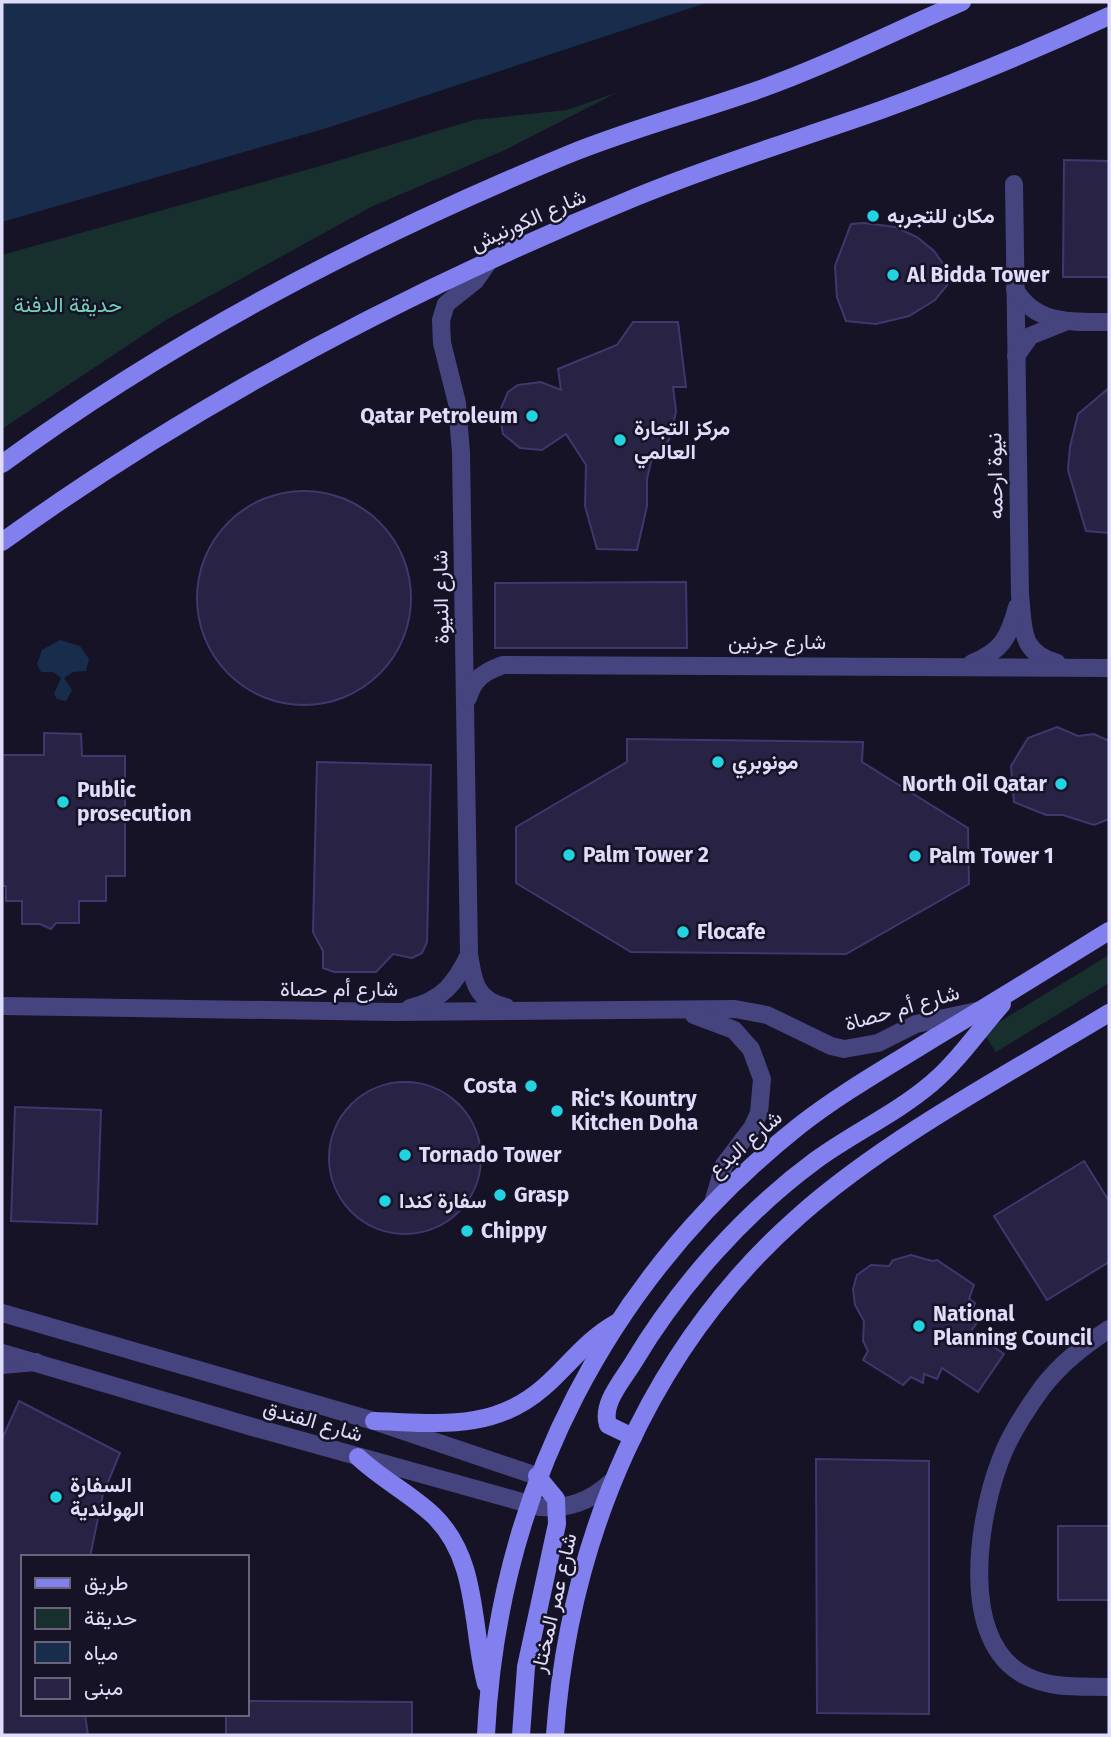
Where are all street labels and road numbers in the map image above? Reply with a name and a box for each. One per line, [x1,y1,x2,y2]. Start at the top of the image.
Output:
street label: شارع الكورنيش [466,183,590,258]
street label: نيوة ارحمه [981,432,1009,520]
street label: شارع النيوة [427,550,456,644]
street label: شارع جرنين [728,629,826,656]
street label: شارع أم حصاة [280,976,398,1003]
street label: شارع أم حصاة [842,979,963,1038]
street label: شارع البدع [702,1105,788,1184]
street label: شارع الفندق [260,1394,366,1449]
street label: شارع عمر المختار [525,1531,584,1677]

